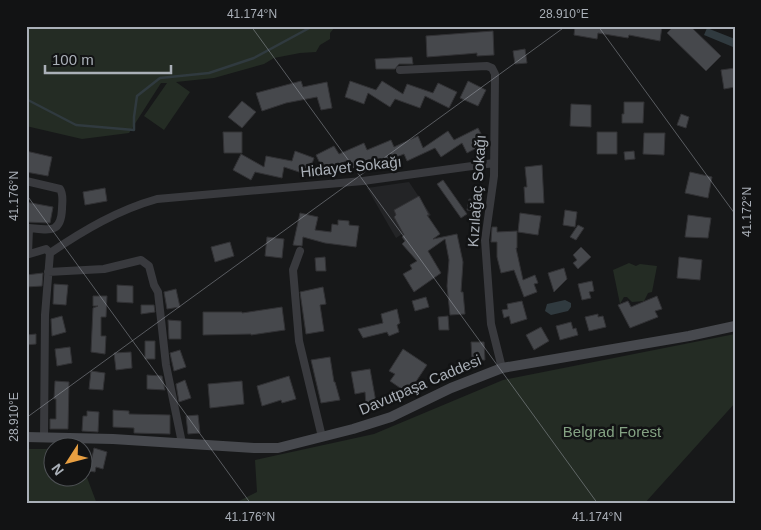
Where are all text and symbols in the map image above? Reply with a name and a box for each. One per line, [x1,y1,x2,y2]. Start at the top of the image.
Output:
text: 41.174°N [227,7,277,21]
text: 28.910°E [539,7,589,21]
scale bar [45,42,171,74]
text: 100 m [52,51,94,68]
street label: Kızılağaç Sokağı [464,134,489,248]
street label: Hidayet Sokağı [299,153,402,180]
text: 41.176°N [7,171,21,221]
text: 41.172°N [740,187,754,237]
street label: Davutpaşa Caddesi [356,351,483,418]
text: 28.910°E [7,392,21,442]
park label: Belgrad Forest [563,423,662,440]
north arrow [42,438,92,488]
text: N [48,461,67,478]
text: 41.176°N [225,510,275,524]
text: 41.174°N [572,510,622,524]

